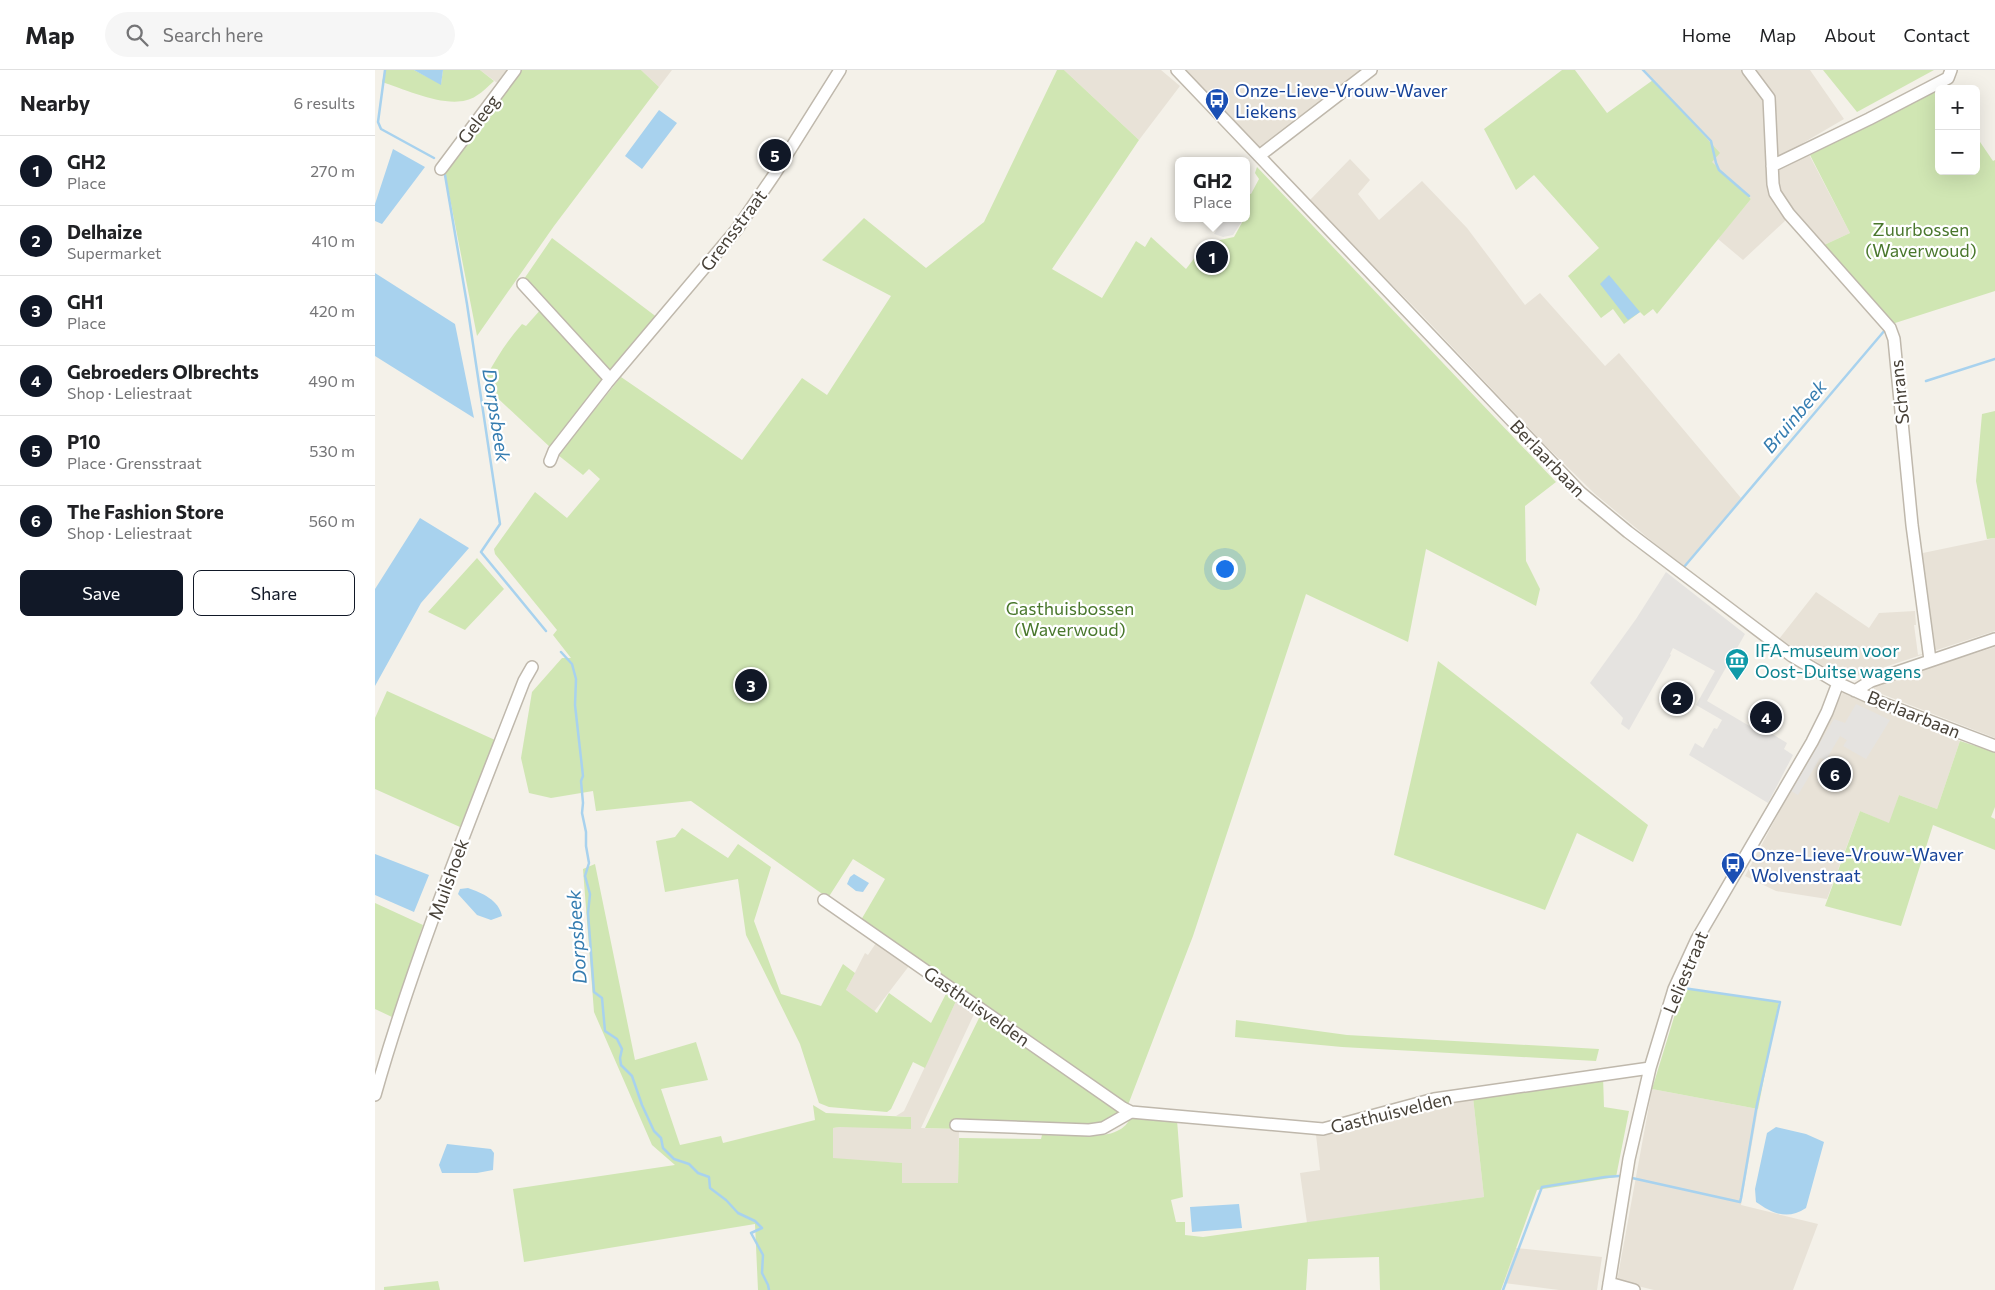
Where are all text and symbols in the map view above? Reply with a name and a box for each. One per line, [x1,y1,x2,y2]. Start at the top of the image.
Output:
search box [105,12,455,57]
text: Map [25,20,75,49]
icon: search [123,21,151,49]
text: Search here [163,23,263,46]
text: Home [1682,24,1731,46]
text: Map [1759,24,1796,46]
text: About [1824,24,1876,46]
text: Contact [1904,24,1970,46]
place label: Onze-Lieve-Vrouw-Waver Liekens [1235,79,1448,122]
map controls [1935,85,1980,175]
button: + [1935,85,1980,130]
bus stop icon: Onze-Lieve-Vrouw-Waver Liekens [1204,87,1230,121]
text: Nearby [20,90,90,115]
street label: Geleeg [452,90,504,148]
text: 6 results [294,93,355,112]
button: − [1935,130,1980,175]
pin: 5 [759,136,791,174]
text: GH2 [67,150,106,173]
popup [1175,157,1250,222]
text: 1 [32,161,40,180]
text: 270 m [310,161,355,180]
text: GH2 [1193,169,1232,192]
text: Place [67,173,106,192]
street label: Grensstraat [695,185,771,275]
text: Place [1193,192,1232,211]
park label: Zuurbossen (Waverwoud) [1865,218,1977,261]
text: Delhaize [67,220,142,243]
text: 2 [31,231,41,250]
text: 410 m [312,231,355,250]
pin: 1 [1196,238,1228,276]
text: Supermarket [67,243,162,262]
text: GH1 [67,290,104,313]
text: 3 [31,301,41,320]
text: 420 m [309,301,355,320]
text: Place [67,313,106,332]
street label: Schrans [1885,359,1913,425]
text: Gebroeders Olbrechts [67,360,259,383]
water label: Dorpsbeek [478,367,516,464]
text: 4 [31,371,41,390]
text: 490 m [308,371,355,390]
water label: Bruinbeek [1757,374,1831,457]
text: Shop · Leliestraat [67,383,192,402]
street label: Berlaarbaan [1506,415,1590,501]
text: P10 [67,430,101,453]
text: 5 [31,441,41,460]
text: 530 m [309,441,355,460]
text: Place · Grensstraat [67,453,202,472]
text: The Fashion Store [67,500,224,523]
text: 6 [31,511,41,530]
text: 560 m [309,511,355,530]
text: Shop · Leliestraat [67,523,192,542]
your location [1212,556,1238,582]
button: Save [20,570,183,616]
button: Share [193,570,355,616]
park label: Gasthuisbossen (Waverwoud) [1006,597,1134,640]
place label: IFA-museum voor Oost-Duitse wagens [1755,639,1921,682]
museum icon: IFA-museum voor Oost-Duitse wagens [1724,647,1750,681]
pin: 3 [735,666,767,704]
pin: 2 [1661,679,1693,717]
street label: Berlaarbaan [1864,685,1964,743]
pin: 4 [1750,698,1782,736]
pin: 6 [1819,755,1851,793]
street label: Muilshoek [423,835,473,923]
place label: Onze-Lieve-Vrouw-Waver Wolvenstraat [1751,843,1964,886]
bus stop icon: Onze-Lieve-Vrouw-Waver Wolvenstraat [1720,851,1746,885]
water label: Dorpsbeek [561,889,591,985]
street label: Leliestraat [1658,928,1712,1016]
street label: Gasthuisvelden [920,961,1034,1051]
street label: Gasthuisvelden [1328,1086,1454,1138]

